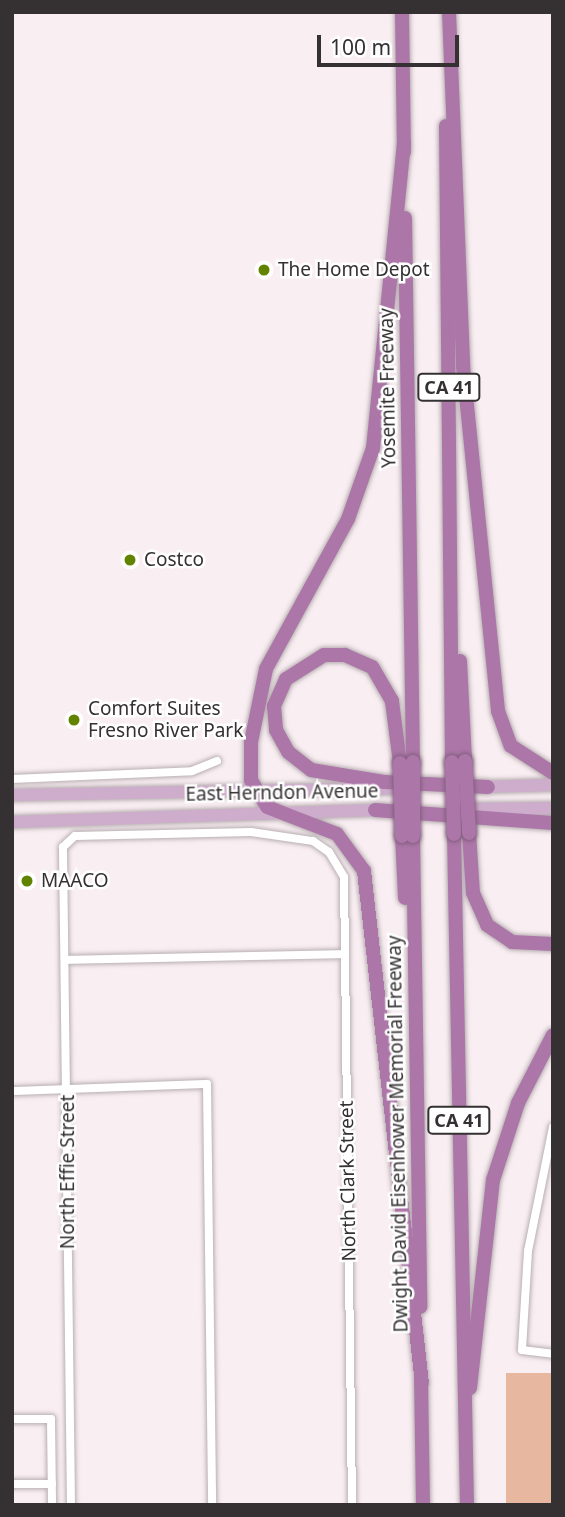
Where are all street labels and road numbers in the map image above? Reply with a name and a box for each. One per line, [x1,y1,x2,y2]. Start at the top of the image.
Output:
street label: Yosemite Freeway [375,308,401,468]
road number: CA 41 [416,372,482,402]
street label: East Herndon Avenue [185,780,379,806]
street label: Dwight David Eisenhower Memorial Freeway [383,935,413,1333]
street label: North Effie Street [57,1095,79,1249]
street label: North Clark Street [335,1100,361,1262]
road number: CA 41 [426,1106,492,1134]

